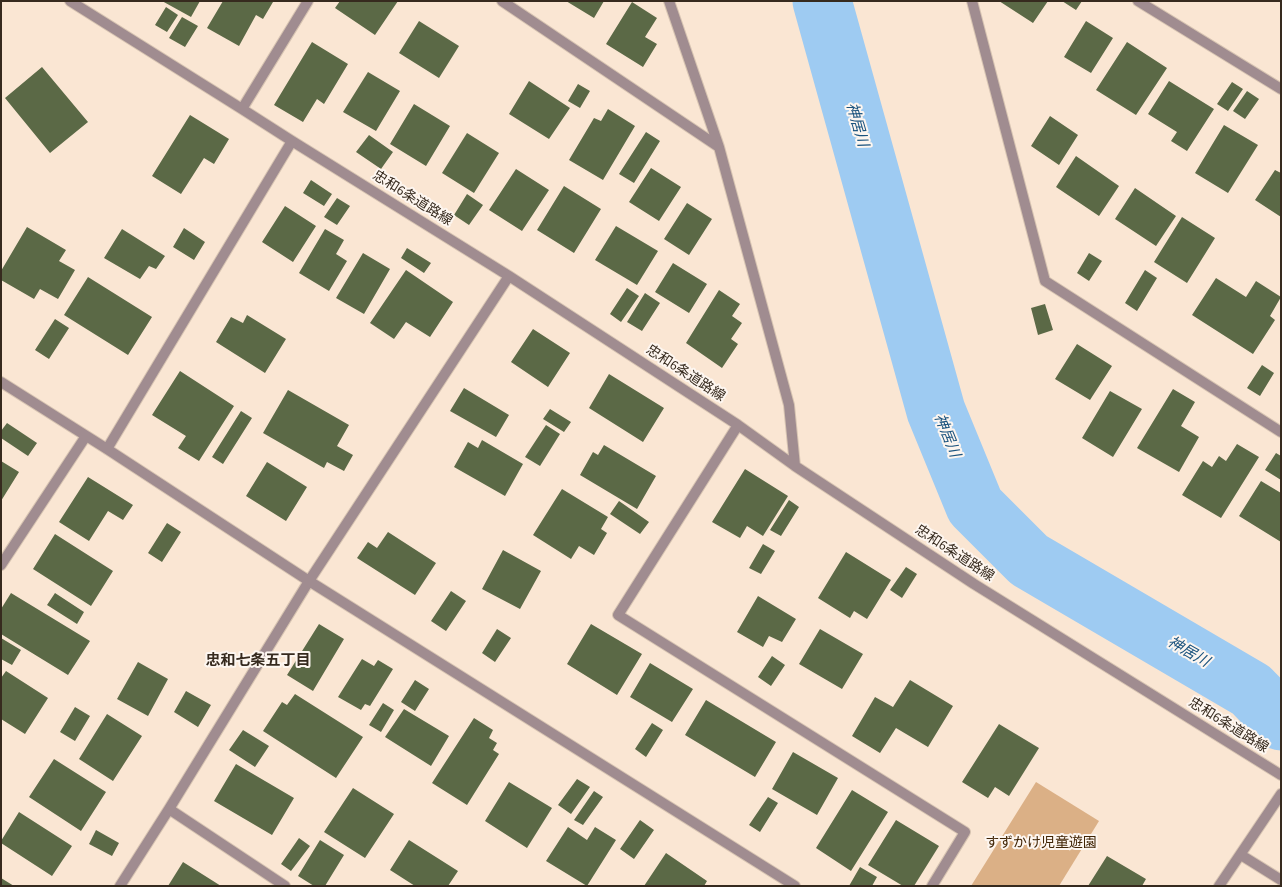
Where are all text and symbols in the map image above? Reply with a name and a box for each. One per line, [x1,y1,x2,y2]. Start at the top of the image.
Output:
water label: 神居川 [841,101,871,149]
street label: 忠和6条道路線 [369,168,455,230]
street label: 忠和6条道路線 [642,342,728,406]
water label: 神居川 [929,412,963,460]
street label: 忠和6条道路線 [911,522,997,586]
water label: 神居川 [1164,634,1212,672]
district label: 忠和七条五丁目 [206,653,310,671]
street label: 忠和6条道路線 [1185,695,1271,757]
park label: すずかけ児童遊園 [985,836,1097,852]

